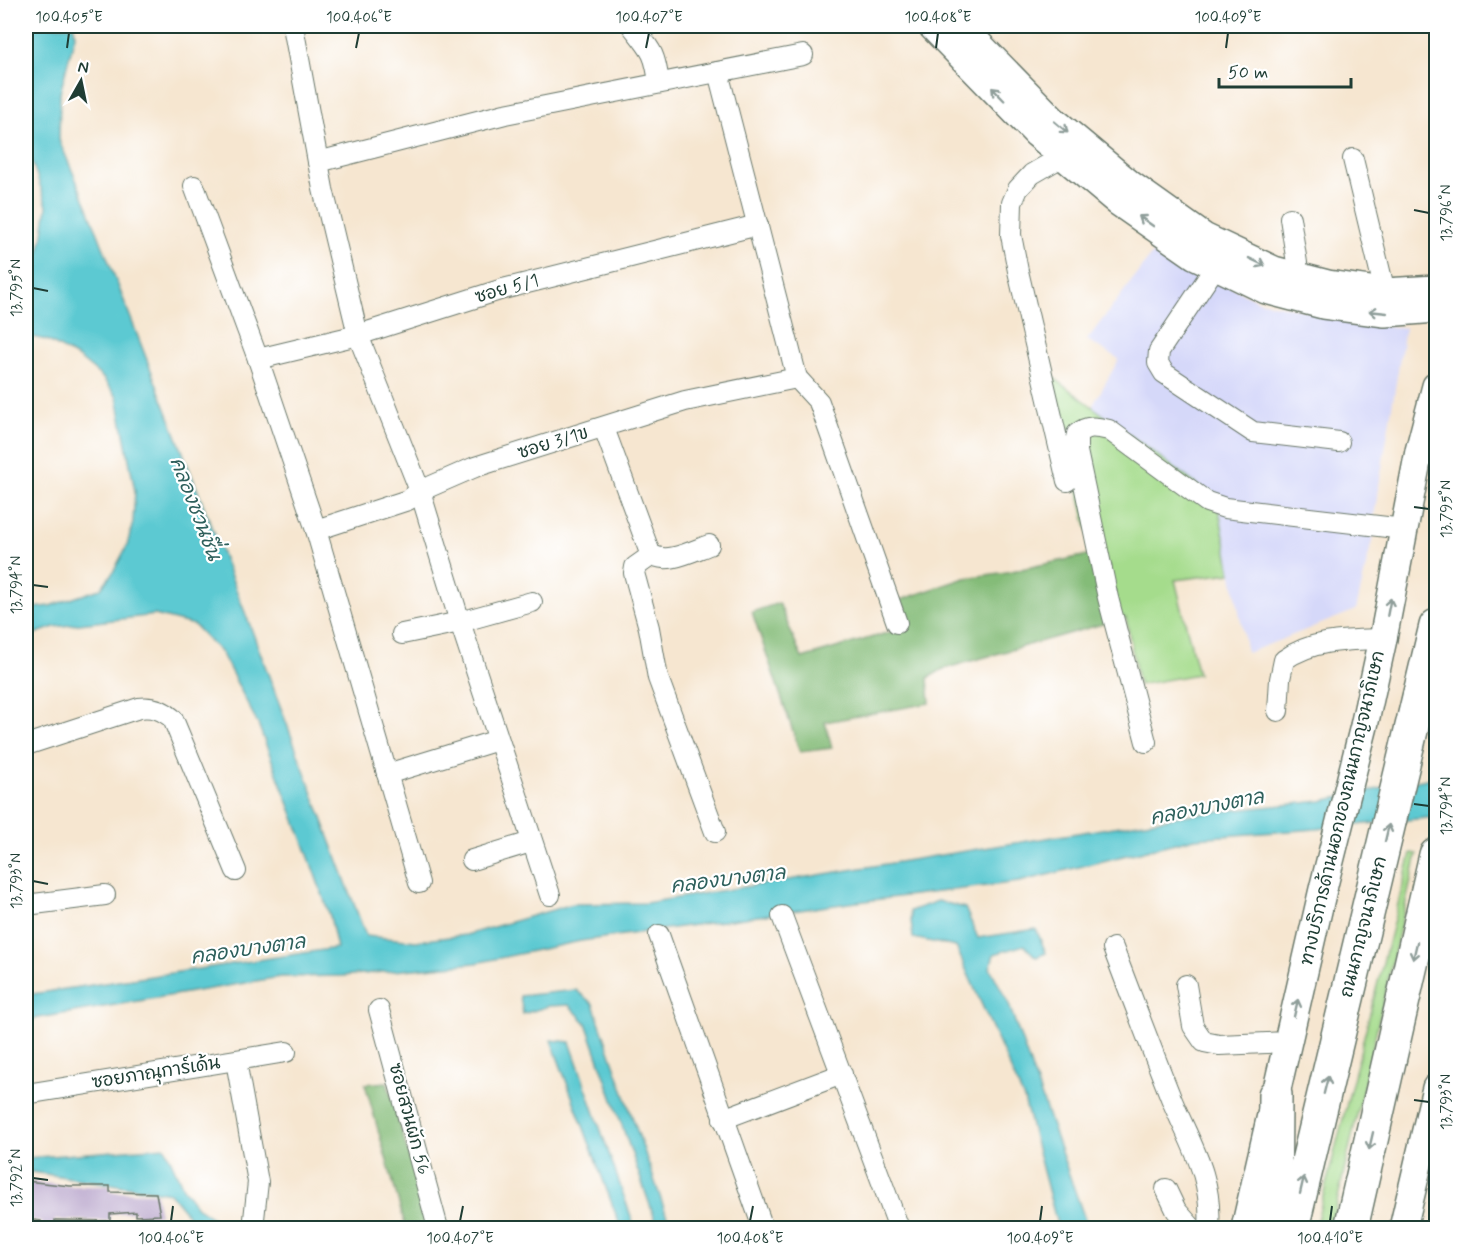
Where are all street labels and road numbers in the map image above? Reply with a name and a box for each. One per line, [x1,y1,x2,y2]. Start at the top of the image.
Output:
street label: ซอย 5/1 [472,268,542,310]
street label: ซอย 3/1ข [515,421,591,465]
street label: ทางบริการด้านนอกของถนนกาญจนาภิเษก [1296,648,1390,968]
street label: ถนนกาญจนาภิเษก [1336,854,1392,1000]
street label: ซอยภาณุการ์เด้น [90,1049,222,1096]
street label: ซอยสวนผัก 56 [383,1061,435,1177]

